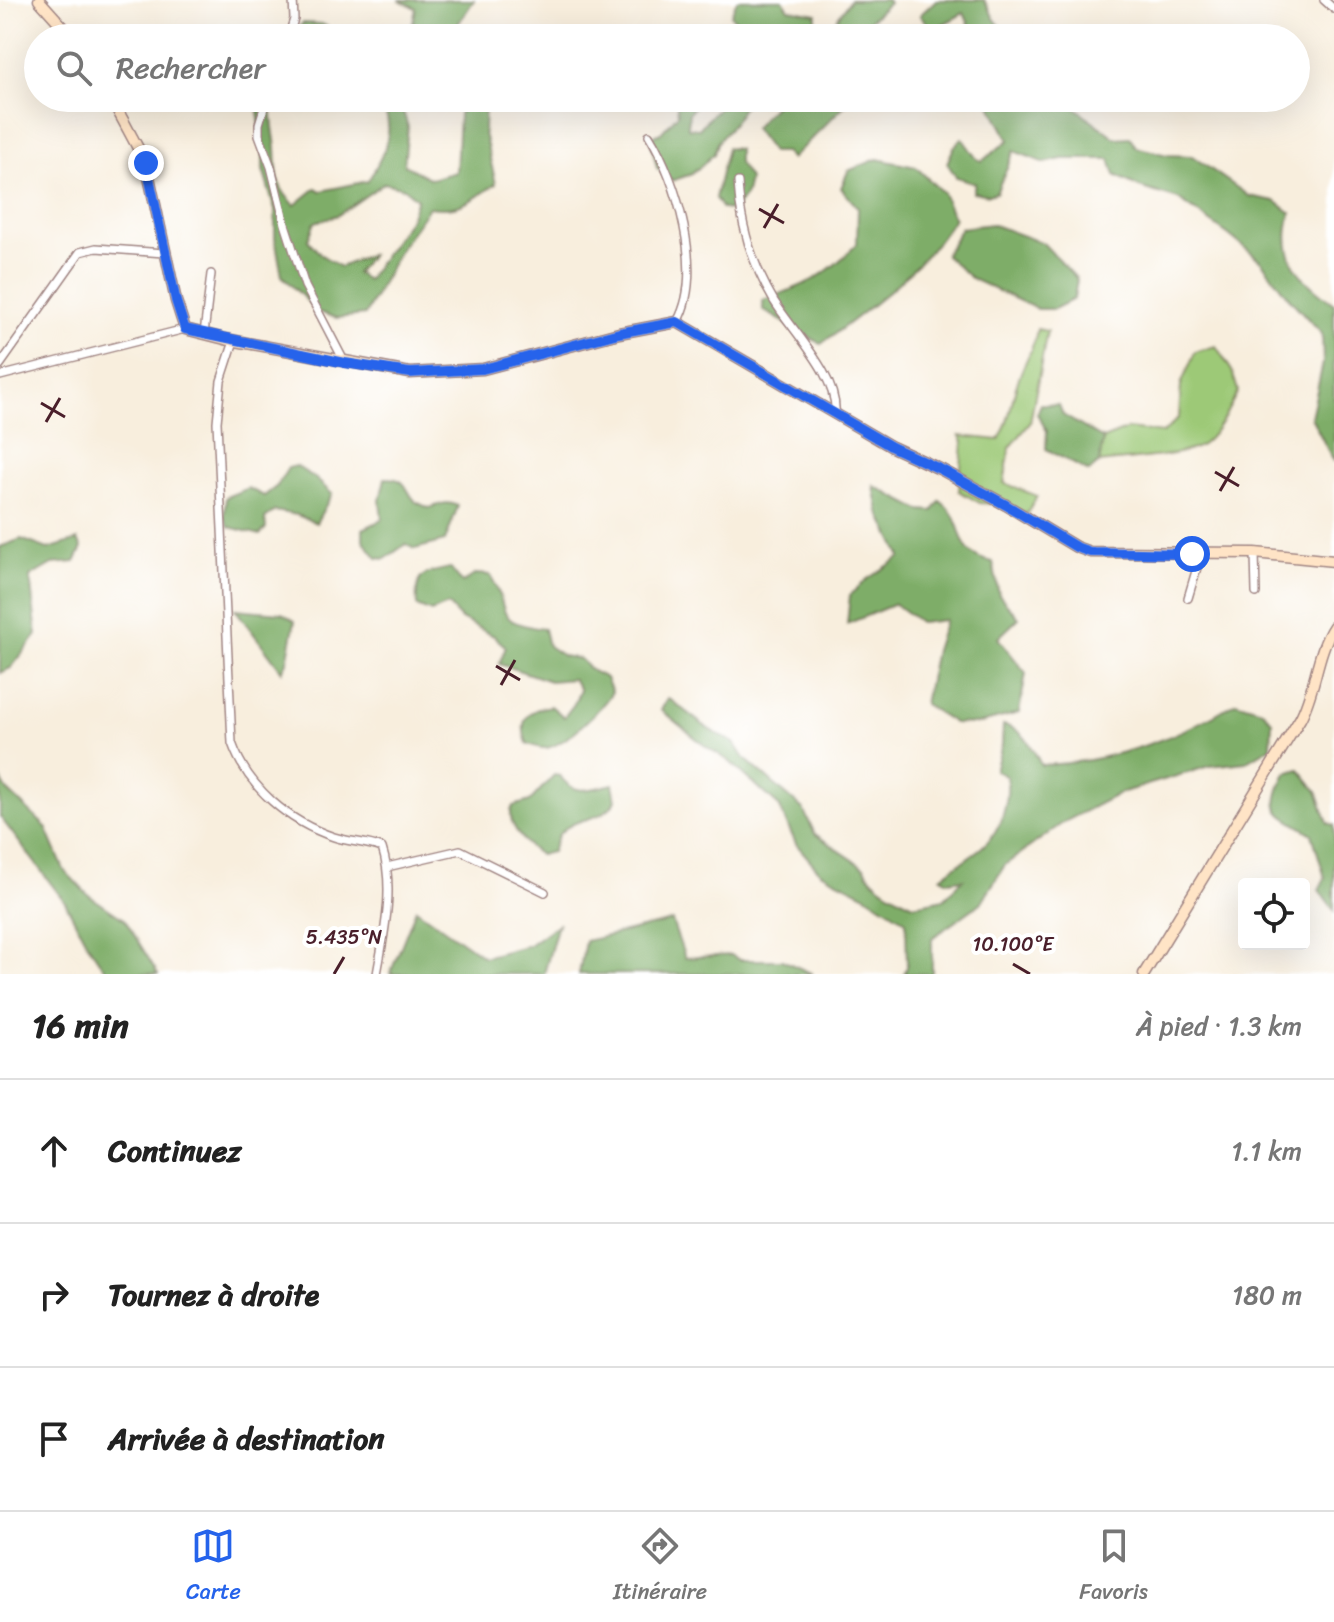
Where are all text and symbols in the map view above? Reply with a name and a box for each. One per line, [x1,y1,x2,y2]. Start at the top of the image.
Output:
search box [24,24,1310,112]
text: Rechercher [116,41,266,95]
icon: search [52,46,96,90]
route end [128,145,164,181]
route start [1174,536,1210,572]
map controls [1238,878,1310,950]
button: locate [1238,878,1310,950]
text: 5.435°N [306,920,382,955]
text: 10.100°E [973,927,1055,962]
text: 16 min [32,996,129,1056]
text: À pied · 1.3 km [1136,1003,1302,1049]
text: Continuez [108,1124,242,1178]
text: 1.1 km [1231,1128,1302,1174]
icon: ahead [32,1129,76,1173]
text: Tournez à droite [108,1268,319,1322]
text: 180 m [1232,1272,1302,1318]
icon: right [32,1273,76,1317]
text: Arrivée à destination [108,1412,385,1466]
icon: arrive [32,1417,76,1461]
tab: Carte [186,1524,241,1611]
tab: Itinéraire [613,1524,707,1611]
tab: Favoris [1079,1524,1148,1611]

